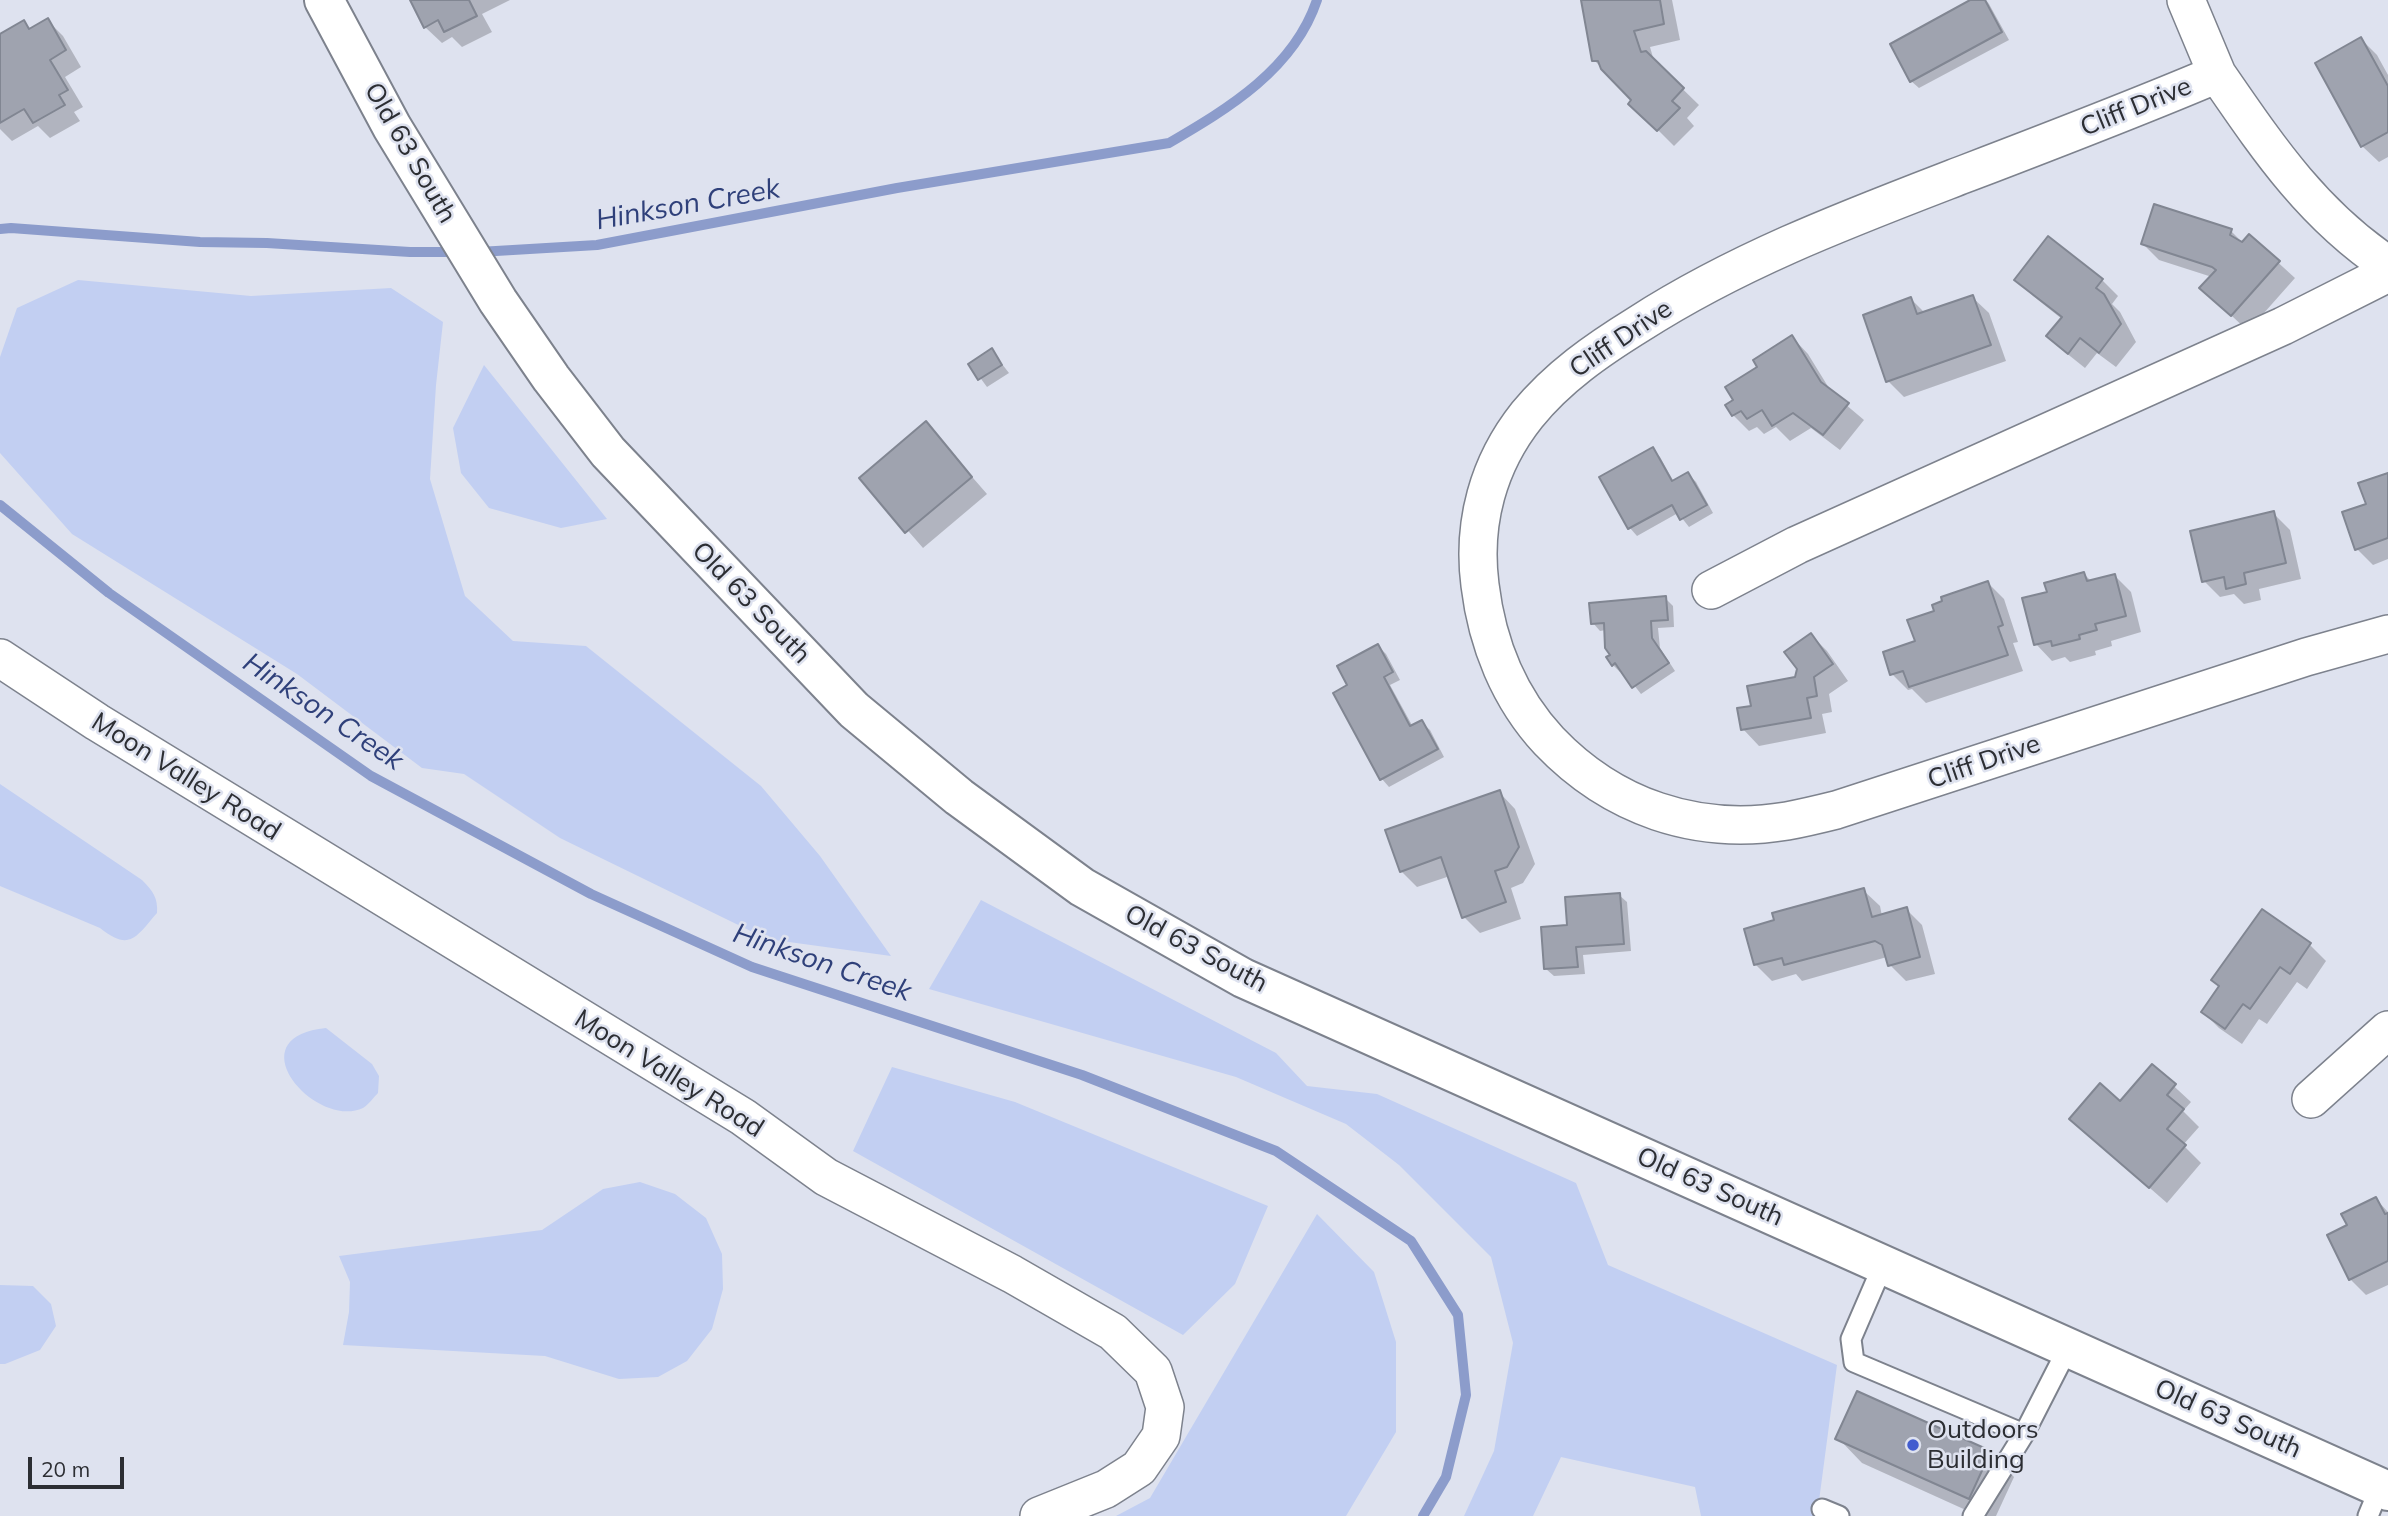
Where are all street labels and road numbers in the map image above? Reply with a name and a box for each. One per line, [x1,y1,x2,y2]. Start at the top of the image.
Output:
street label: Cliff Drive [2076,71,2196,143]
street label: Old 63 South [357,77,463,229]
street label: Cliff Drive [1564,293,1678,385]
street label: Old 63 South [685,536,817,670]
street label: Moon Valley Road [86,706,286,848]
street label: Cliff Drive [1924,728,2044,796]
street label: Old 63 South [1119,898,1273,1000]
street label: Moon Valley Road [569,1003,769,1145]
street label: Old 63 South [1632,1141,1788,1233]
street label: Old 63 South [2150,1373,2306,1465]

